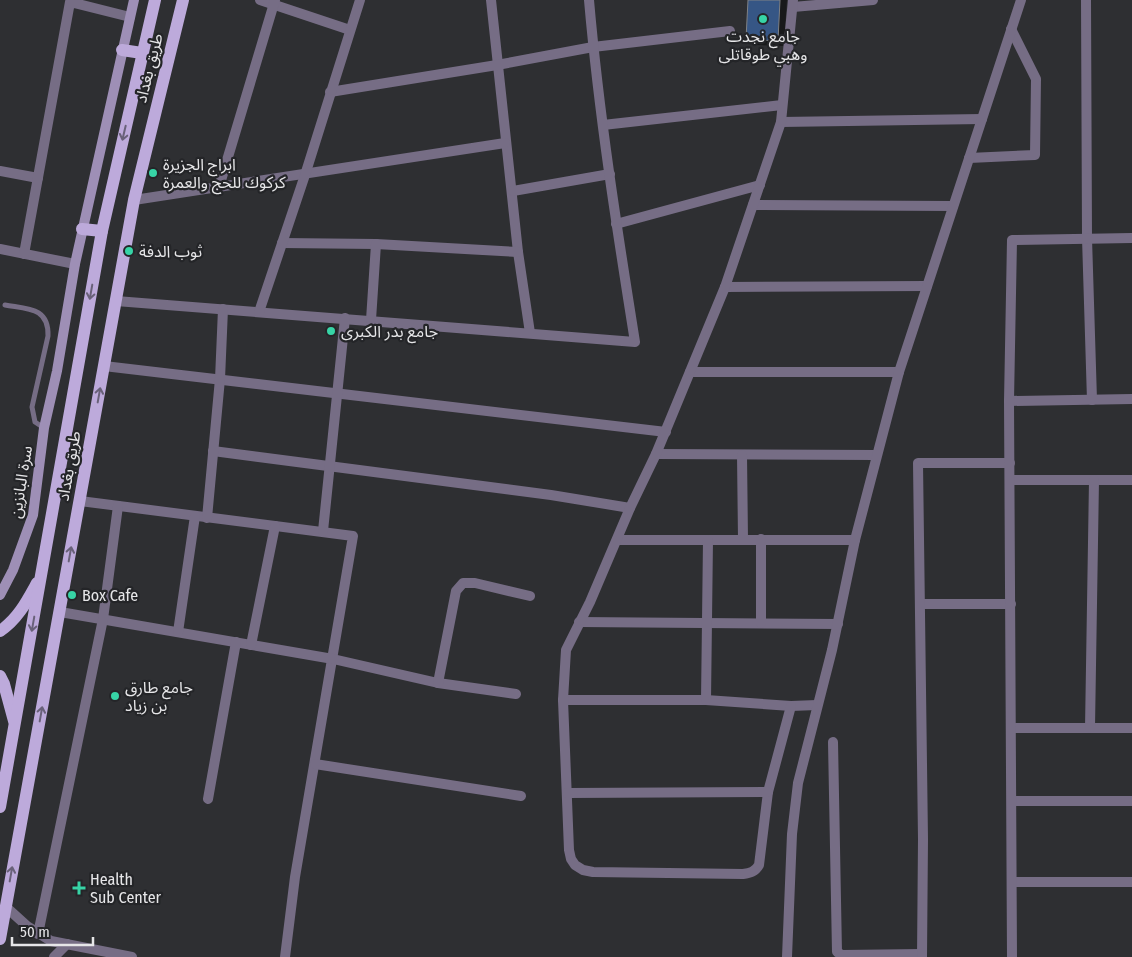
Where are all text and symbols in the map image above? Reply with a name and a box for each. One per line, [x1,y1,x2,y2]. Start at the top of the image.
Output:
marker: جامع نجدت وهبي طوقاتلى [757,13,769,25]
place label: جامع نجدت وهبي طوقاتلى [719,27,807,66]
street label: طريق بغداد [131,31,168,105]
one-way arrow [119,124,128,140]
place label: ابراج الجزيرة كركوك للحج والعمرة [163,155,286,195]
marker: ابراج الجزيرة كركوك للحج والعمرة [147,167,159,179]
place label: ثوب الدفة [139,242,203,261]
marker: ثوب الدفة [123,245,135,257]
one-way arrow [86,284,96,300]
place label: جامع بدر الكبرى [341,322,438,344]
marker: جامع بدر الكبرى [325,325,337,337]
one-way arrow [94,387,104,403]
street label: طريق بغداد [54,429,86,503]
street label: سرة البانزين [6,444,36,520]
one-way arrow [66,547,75,563]
place label: Box Cafe [82,586,138,605]
marker: Box Cafe [66,589,78,601]
one-way arrow [28,616,37,632]
place label: جامع طارق بن زياد [125,678,193,715]
marker: جامع طارق بن زياد [109,690,121,702]
one-way arrow [36,707,46,723]
one-way arrow [7,866,17,882]
place label: Health Sub Center [90,870,162,907]
marker: Health Sub Center [72,881,86,895]
scale bar [12,914,94,946]
text: 50 m [20,923,50,941]

